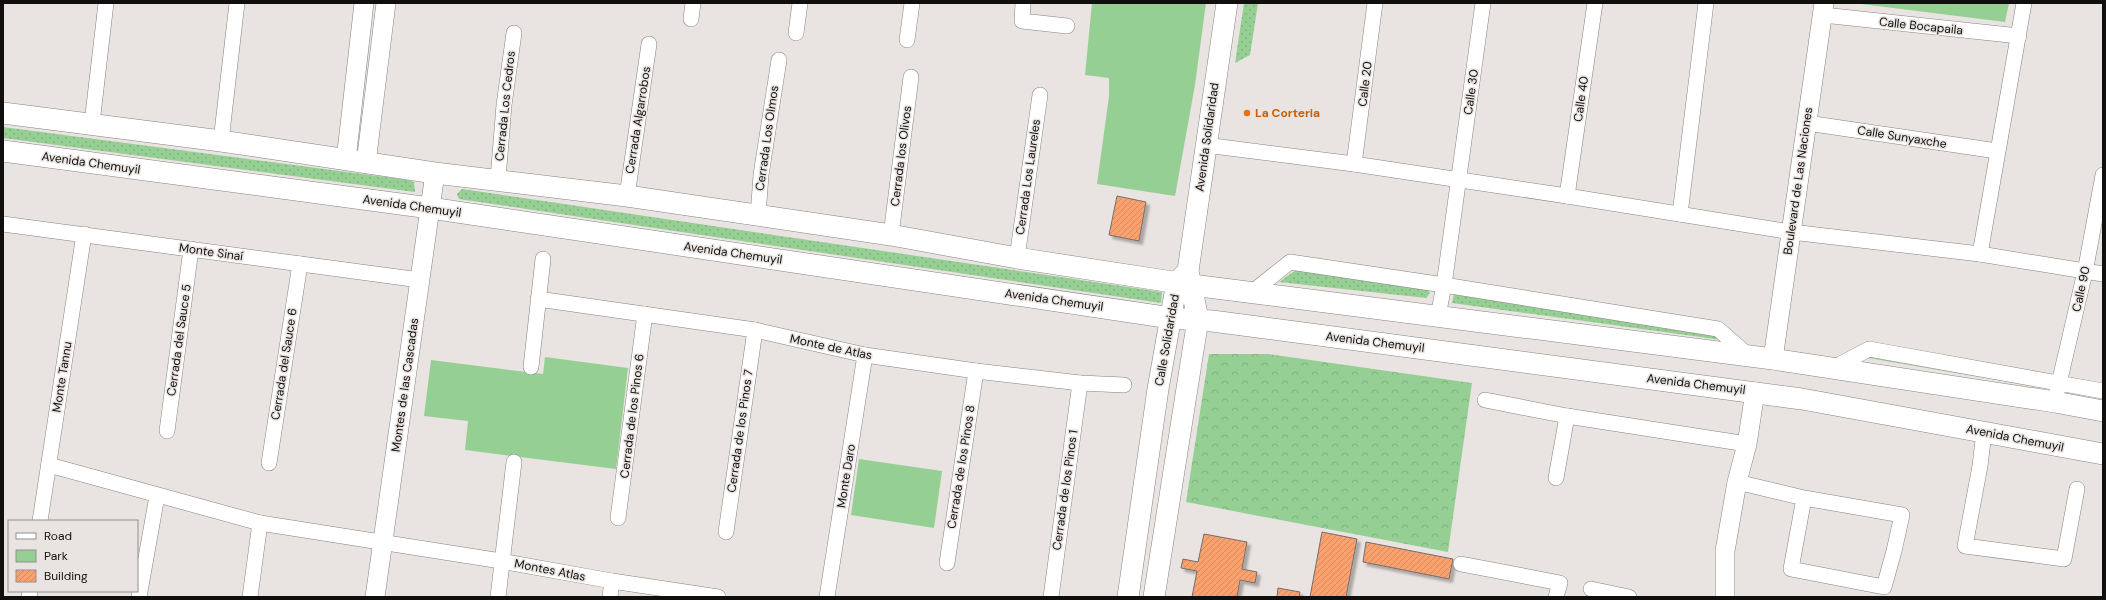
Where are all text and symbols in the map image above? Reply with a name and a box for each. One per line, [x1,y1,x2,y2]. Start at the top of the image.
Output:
street label: Calle Bocapaila [1878,14,1964,38]
street label: Cerrada Los Cedros [491,50,519,162]
street label: Calle 20 [1354,60,1376,108]
street label: Cerrada Algarrobos [622,65,654,175]
street label: Calle 30 [1460,68,1482,116]
street label: Calle 40 [1570,75,1592,123]
street label: Avenida Solidaridad [1191,82,1223,192]
street label: Cerrada Los Olmos [752,84,782,192]
street label: Cerrada los Olivos [887,105,915,207]
place label: La Corteria [1255,105,1320,121]
street label: Boulevard de Las Naciones [1780,106,1816,256]
marker: La Corteria [1242,108,1252,118]
street label: Cerrada Los Laureles [1012,118,1044,236]
street label: Calle Sunyaxche [1856,122,1948,152]
street label: Avenida Chemuyil [41,148,141,178]
street label: Avenida Chemuyil [362,191,462,221]
street label: Avenida Chemuyil [683,238,783,268]
street label: Monte Sinaí [178,240,244,264]
street label: Calle 90 [2068,265,2094,313]
street label: Cerrada del Sauce 5 [163,283,195,397]
street label: Avenida Chemuyil [1004,285,1104,315]
street label: Calle Solidaridad [1151,293,1183,387]
street label: Cerrada del Sauce 6 [267,307,301,421]
street label: Montes de las Cascadas [388,317,422,453]
street label: Avenida Chemuyil [1325,328,1425,356]
street label: Monte de Atlas [788,330,874,364]
street label: Monte Tannu [48,340,76,414]
street label: Cerrada de los Pinos 6 [616,353,648,479]
street label: Cerrada de los Pinos 7 [723,368,757,494]
street label: Avenida Chemuyil [1646,370,1746,398]
street label: Cerrada de los Pinos 8 [943,404,979,530]
street label: Avenida Chemuyil [1965,421,2065,455]
street label: Cerrada de los Pinos 1 [1049,429,1081,551]
street label: Monte Daro [833,443,859,509]
legend [8,520,138,592]
text: Road [44,528,72,544]
text: Park [44,548,68,564]
street label: Montes Atlas [513,555,587,585]
text: Building [44,568,88,584]

